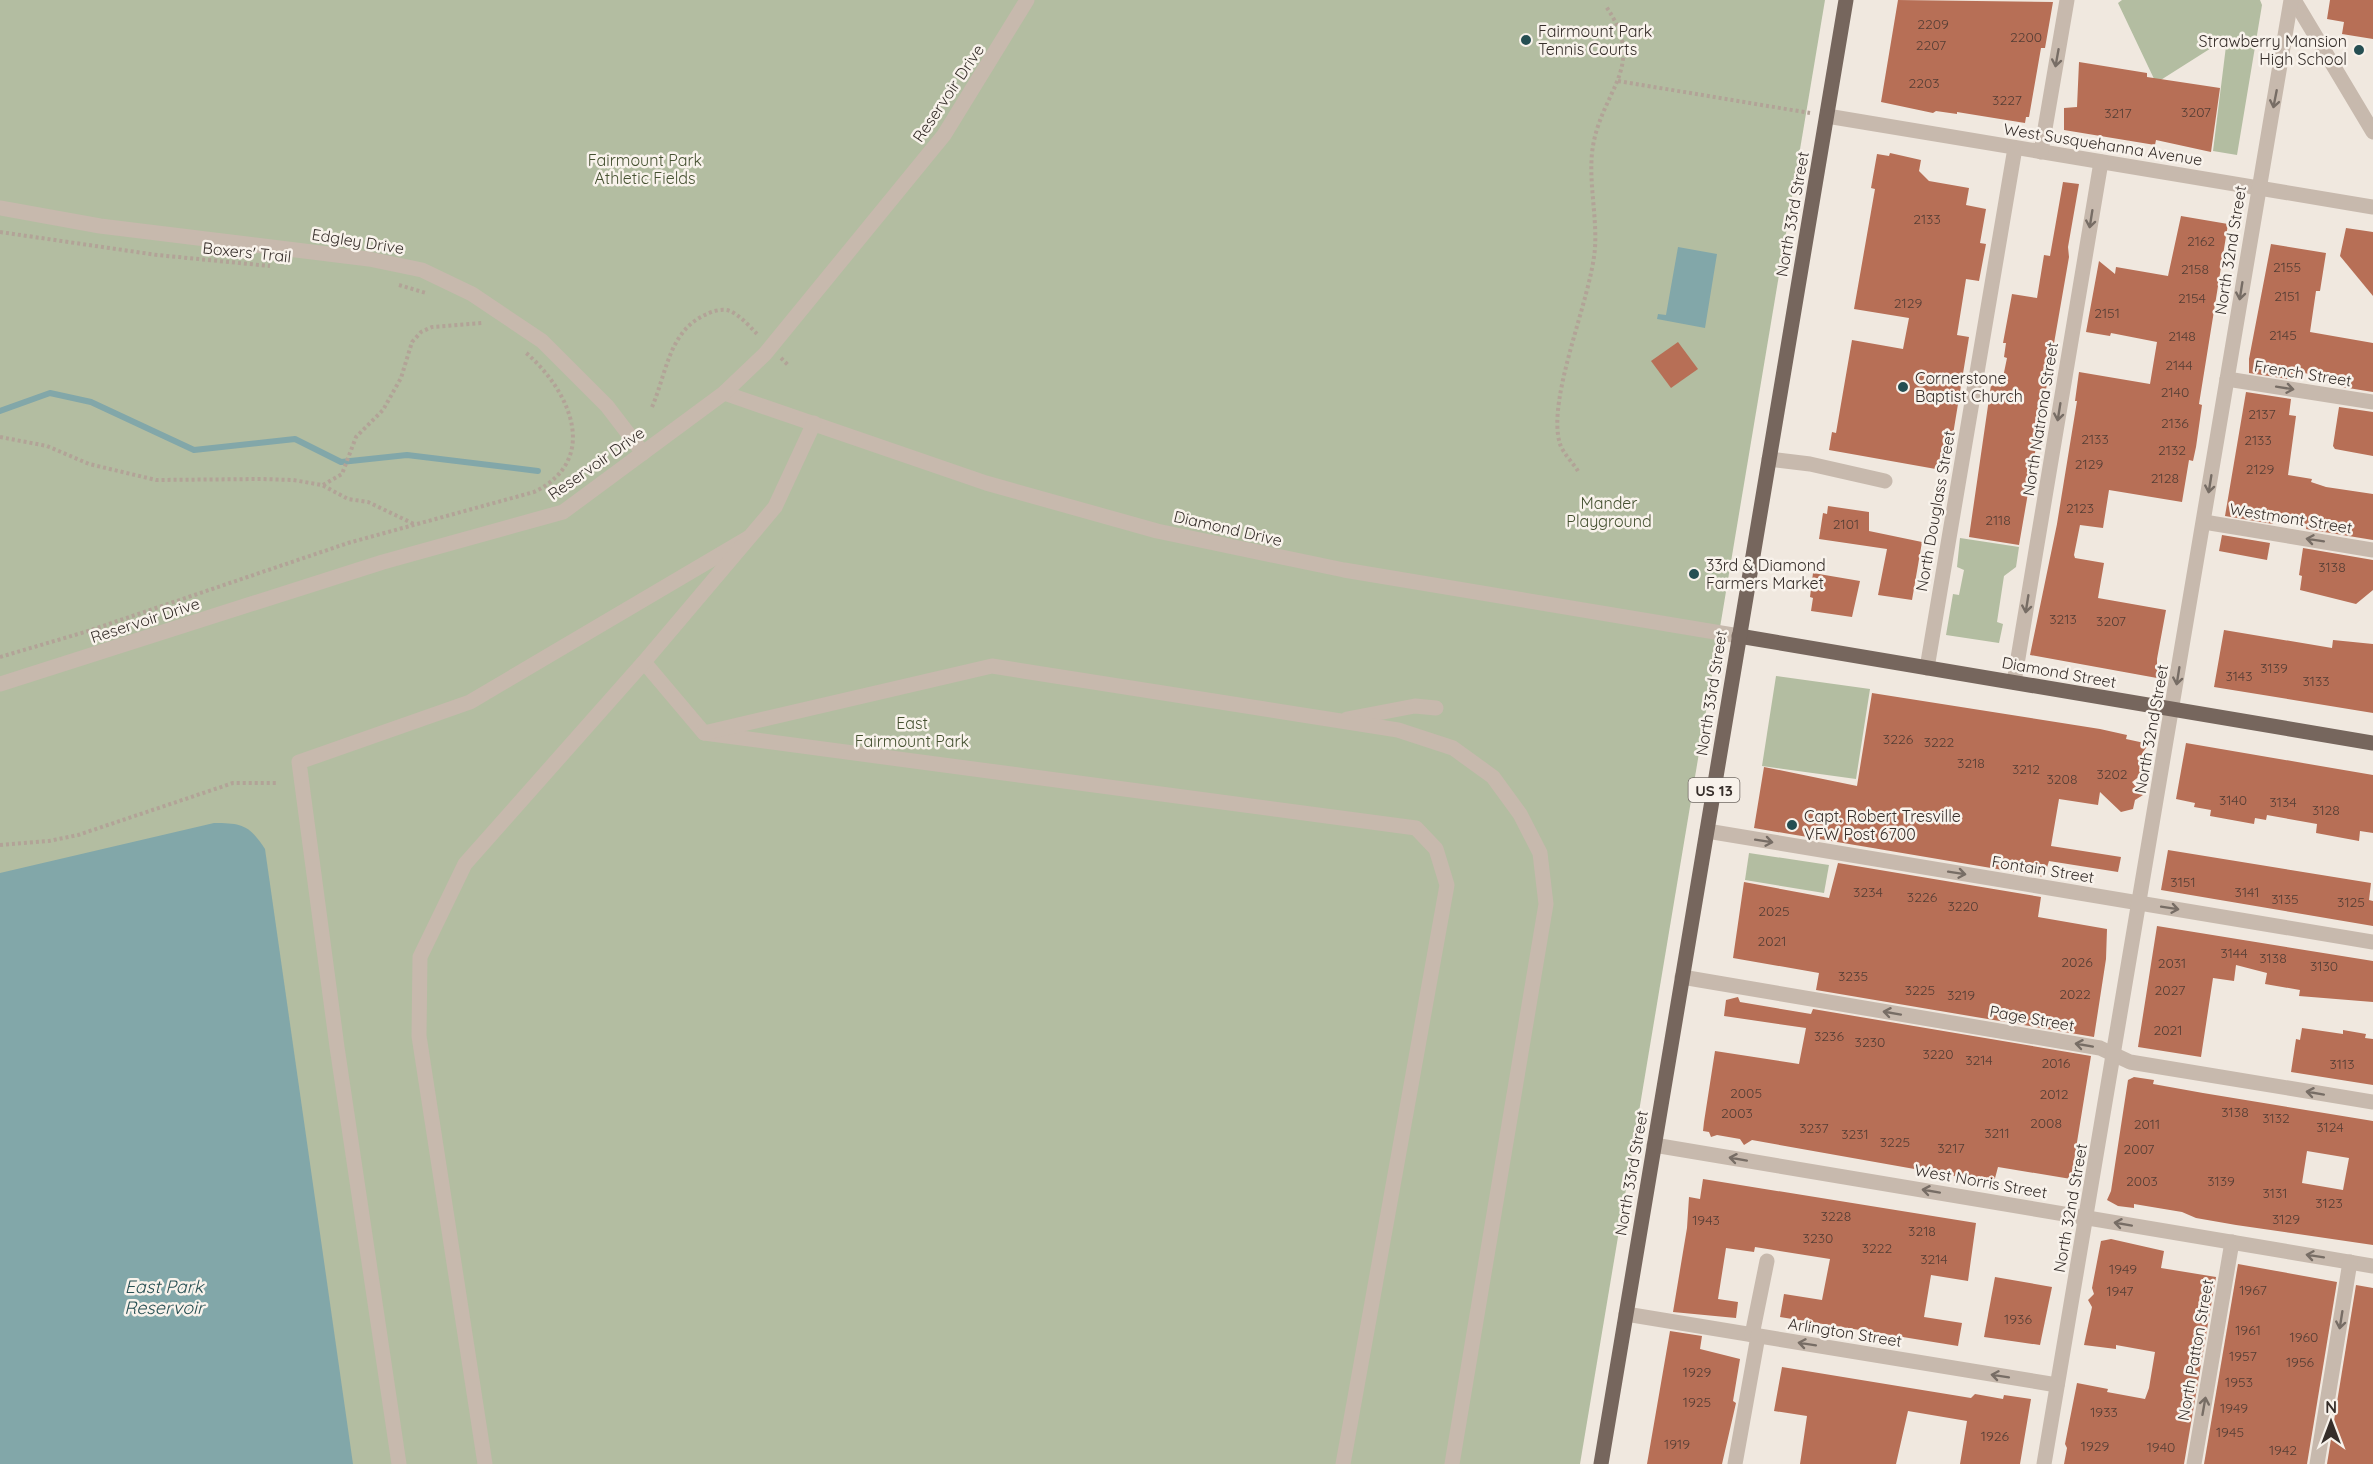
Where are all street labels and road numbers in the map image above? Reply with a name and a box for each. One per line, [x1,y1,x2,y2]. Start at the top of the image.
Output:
street label: Reservoir Drive [908,40,988,146]
street label: West Susquehanna Avenue [2002,118,2204,170]
street label: North 33rd Street [1771,150,1813,278]
street label: North 32nd Street [2210,184,2250,316]
street label: Edgley Drive [310,224,406,258]
street label: Boxers' Trail [202,237,292,267]
street label: North Natrona Street [2018,341,2062,497]
street label: French Street [2253,355,2353,391]
street label: Reservoir Drive [544,422,648,504]
street label: North Douglass Street [1911,429,1959,593]
street label: Westmont Street [2228,498,2354,538]
street label: Diamond Drive [1172,506,1284,550]
street label: Reservoir Drive [88,593,202,647]
street label: North 33rd Street [1691,629,1731,757]
street label: Diamond Street [2000,652,2118,692]
street label: North 32nd Street [2130,663,2172,795]
road number: US 13 [1688,778,1740,802]
street label: Fontain Street [1990,851,2096,887]
street label: Page Street [1988,1001,2076,1035]
street label: North 33rd Street [1610,1109,1652,1237]
street label: North 32nd Street [2049,1142,2091,1274]
street label: West Norris Street [1913,1159,2049,1203]
street label: North Patton Street [2173,1278,2217,1422]
street label: Arlington Street [1787,1313,1903,1351]

